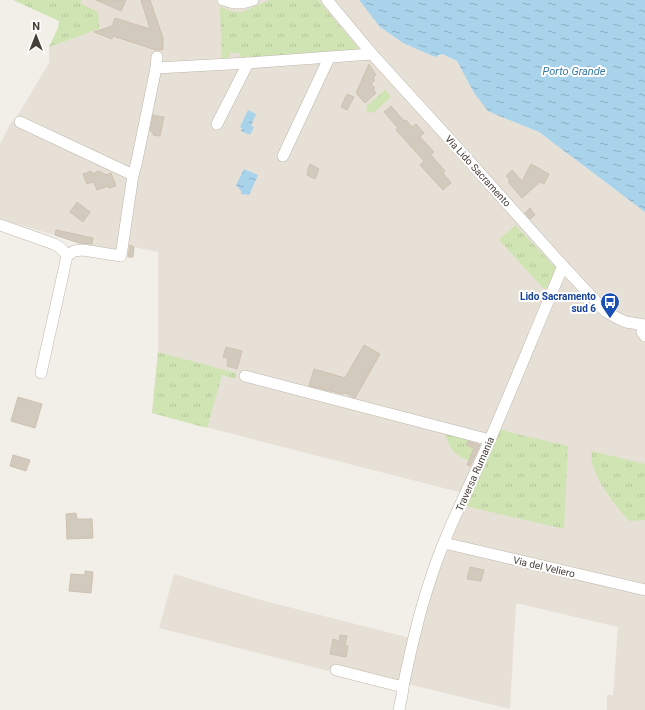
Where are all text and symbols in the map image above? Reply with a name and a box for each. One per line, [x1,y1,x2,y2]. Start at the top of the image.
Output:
north arrow [16,16,56,56]
text: N [32,20,40,33]
water label: Porto Grande [543,65,606,78]
street label: Via Lido Sacramento [443,133,513,209]
place label: Lido Sacramento sud 6 [520,291,596,314]
bus stop icon: Lido Sacramento sud 6 [599,291,621,319]
street label: Traversa Rumania [454,435,496,513]
street label: Via del Veliero [512,555,576,580]

